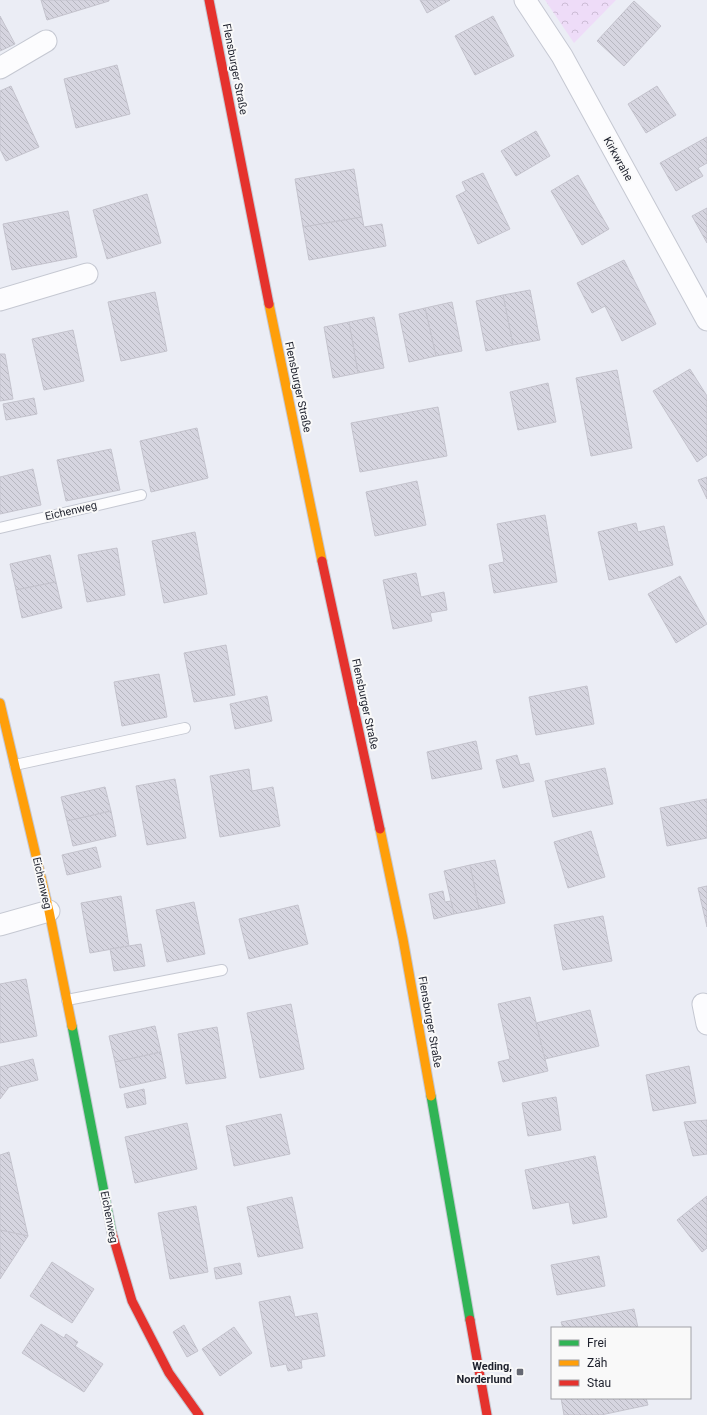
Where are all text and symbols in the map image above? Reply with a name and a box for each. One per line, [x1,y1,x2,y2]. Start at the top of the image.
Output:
street label: Flensburger Straße [220,22,250,116]
street label: Kirkwrahe [601,135,636,184]
street label: Flensburger Straße [282,340,314,434]
street label: Eichenweg [44,499,98,523]
street label: Flensburger Straße [349,657,381,751]
street label: Eichenweg [30,856,54,910]
street label: Flensburger Straße [416,975,444,1069]
street label: Eichenweg [98,1190,120,1244]
legend [551,1327,691,1399]
text: Frei [587,1336,607,1350]
text: Zäh [587,1356,607,1370]
place label: Weding, Norderlund [457,1360,512,1386]
marker: Weding, Norderlund [515,1367,525,1377]
text: Stau [587,1376,611,1390]

